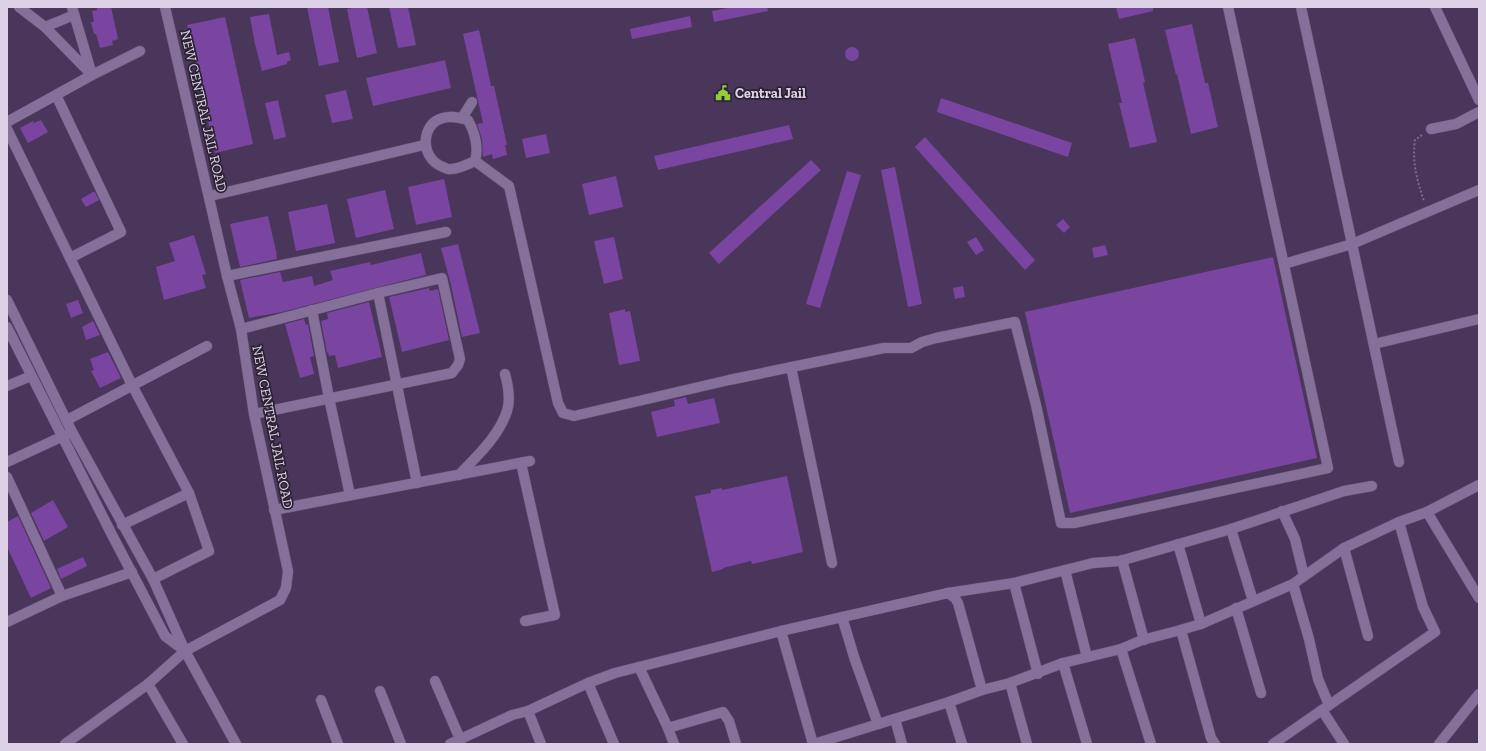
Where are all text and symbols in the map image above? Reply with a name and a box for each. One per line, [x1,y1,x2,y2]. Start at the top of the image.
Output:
street label: NEW CENTRAL JAIL ROAD [177,28,230,194]
public building icon: Central Jail [714,84,732,102]
place label: Central Jail [735,85,806,102]
street label: NEW CENTRAL JAIL ROAD [248,344,297,510]

